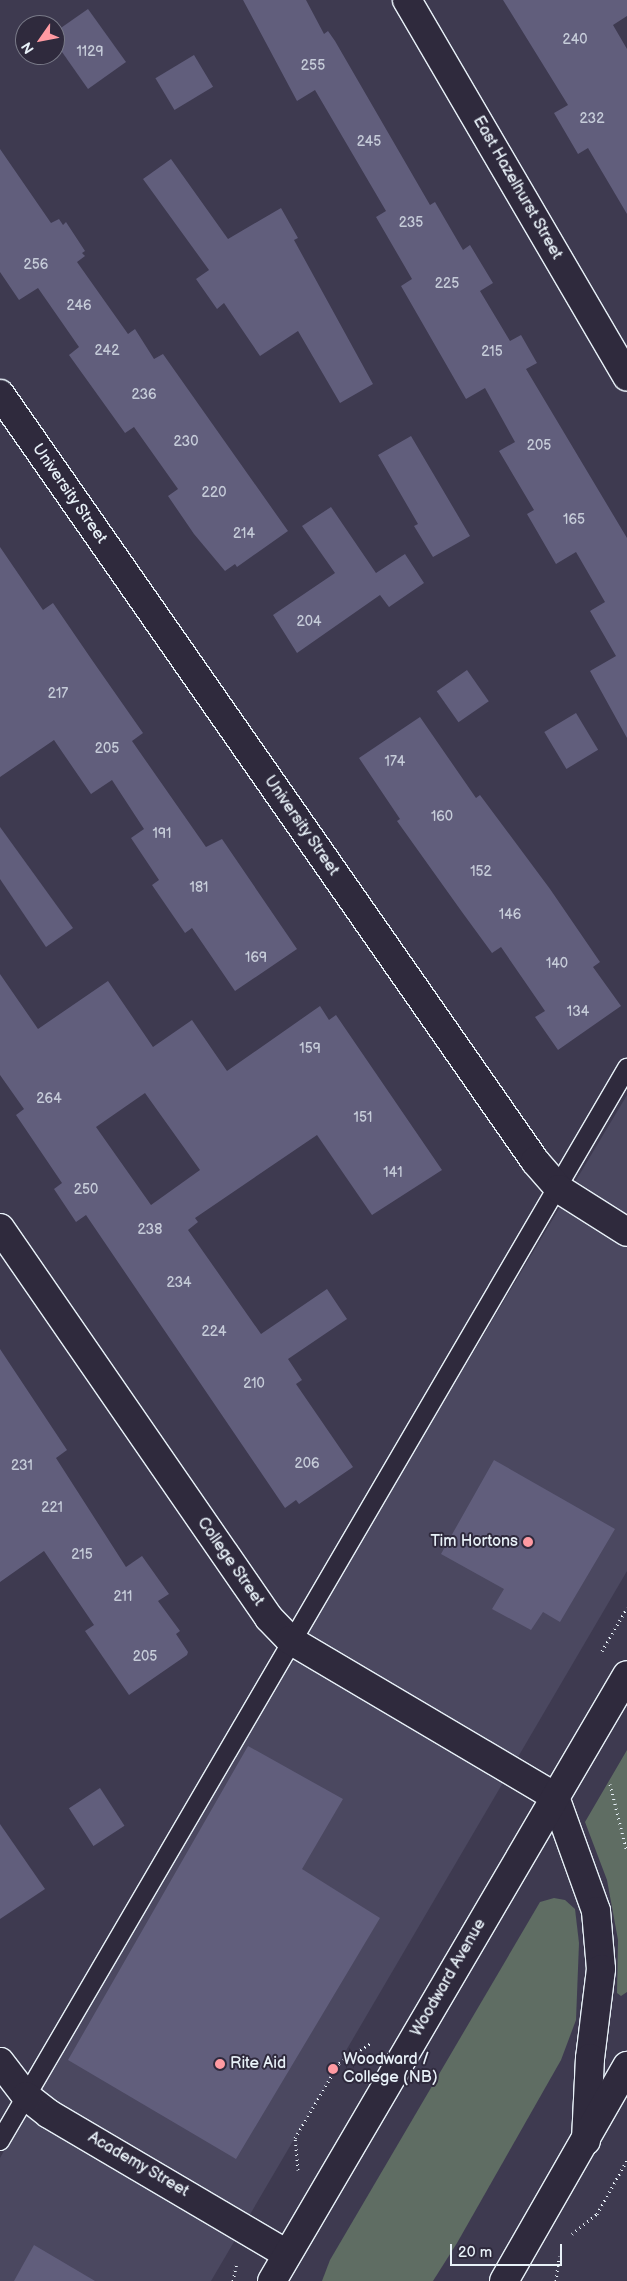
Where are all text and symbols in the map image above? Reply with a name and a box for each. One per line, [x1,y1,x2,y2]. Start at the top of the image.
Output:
north arrow [15,15,65,65]
house number: 240 [563,32,587,48]
text: N [18,39,38,57]
house number: 1129 [76,44,104,60]
house number: 255 [301,58,325,74]
house number: 232 [580,111,604,127]
street label: East Hazelhurst Street [468,113,566,263]
house number: 245 [357,134,381,150]
house number: 235 [399,215,423,231]
house number: 256 [24,257,48,273]
house number: 225 [435,276,459,292]
house number: 246 [66,298,92,314]
house number: 242 [95,343,119,359]
house number: 215 [481,344,503,360]
house number: 236 [131,387,157,403]
house number: 230 [174,434,198,450]
house number: 205 [527,438,551,454]
street label: University Street [27,440,111,548]
house number: 220 [202,485,226,501]
house number: 165 [563,512,585,528]
house number: 214 [233,526,255,542]
house number: 204 [296,614,322,630]
house number: 217 [48,686,68,702]
house number: 205 [95,741,119,757]
house number: 174 [385,754,405,770]
street label: University Street [259,772,343,880]
house number: 160 [431,809,453,825]
house number: 191 [153,826,171,842]
house number: 152 [470,864,492,880]
house number: 181 [190,880,208,896]
house number: 146 [499,907,521,923]
house number: 169 [245,950,267,966]
house number: 140 [546,956,568,972]
house number: 134 [567,1004,589,1020]
house number: 159 [299,1041,321,1057]
house number: 264 [36,1091,62,1107]
house number: 151 [354,1110,372,1126]
house number: 141 [383,1165,403,1181]
house number: 250 [74,1182,98,1198]
house number: 238 [138,1222,162,1238]
house number: 234 [166,1275,192,1291]
house number: 224 [202,1324,226,1340]
house number: 210 [243,1376,265,1392]
house number: 206 [294,1456,320,1472]
house number: 231 [11,1458,33,1474]
house number: 221 [41,1500,63,1516]
street label: College Street [192,1514,268,1610]
place label: Tim Hortons [431,1532,518,1552]
marker: Tim Hortons [522,1536,534,1548]
house number: 215 [71,1547,93,1563]
house number: 211 [114,1589,132,1605]
house number: 205 [133,1649,157,1665]
street label: Woodward Avenue [408,1916,490,2040]
place label: Woodward / College (NB) [343,2050,438,2088]
place label: Rite Aid [230,2054,286,2074]
marker: Rite Aid [214,2058,226,2070]
marker: Woodward / College (NB) [327,2063,339,2075]
street label: Academy Street [84,2128,192,2202]
scale bar [452,2234,564,2266]
text: 20 m [458,2243,492,2262]

